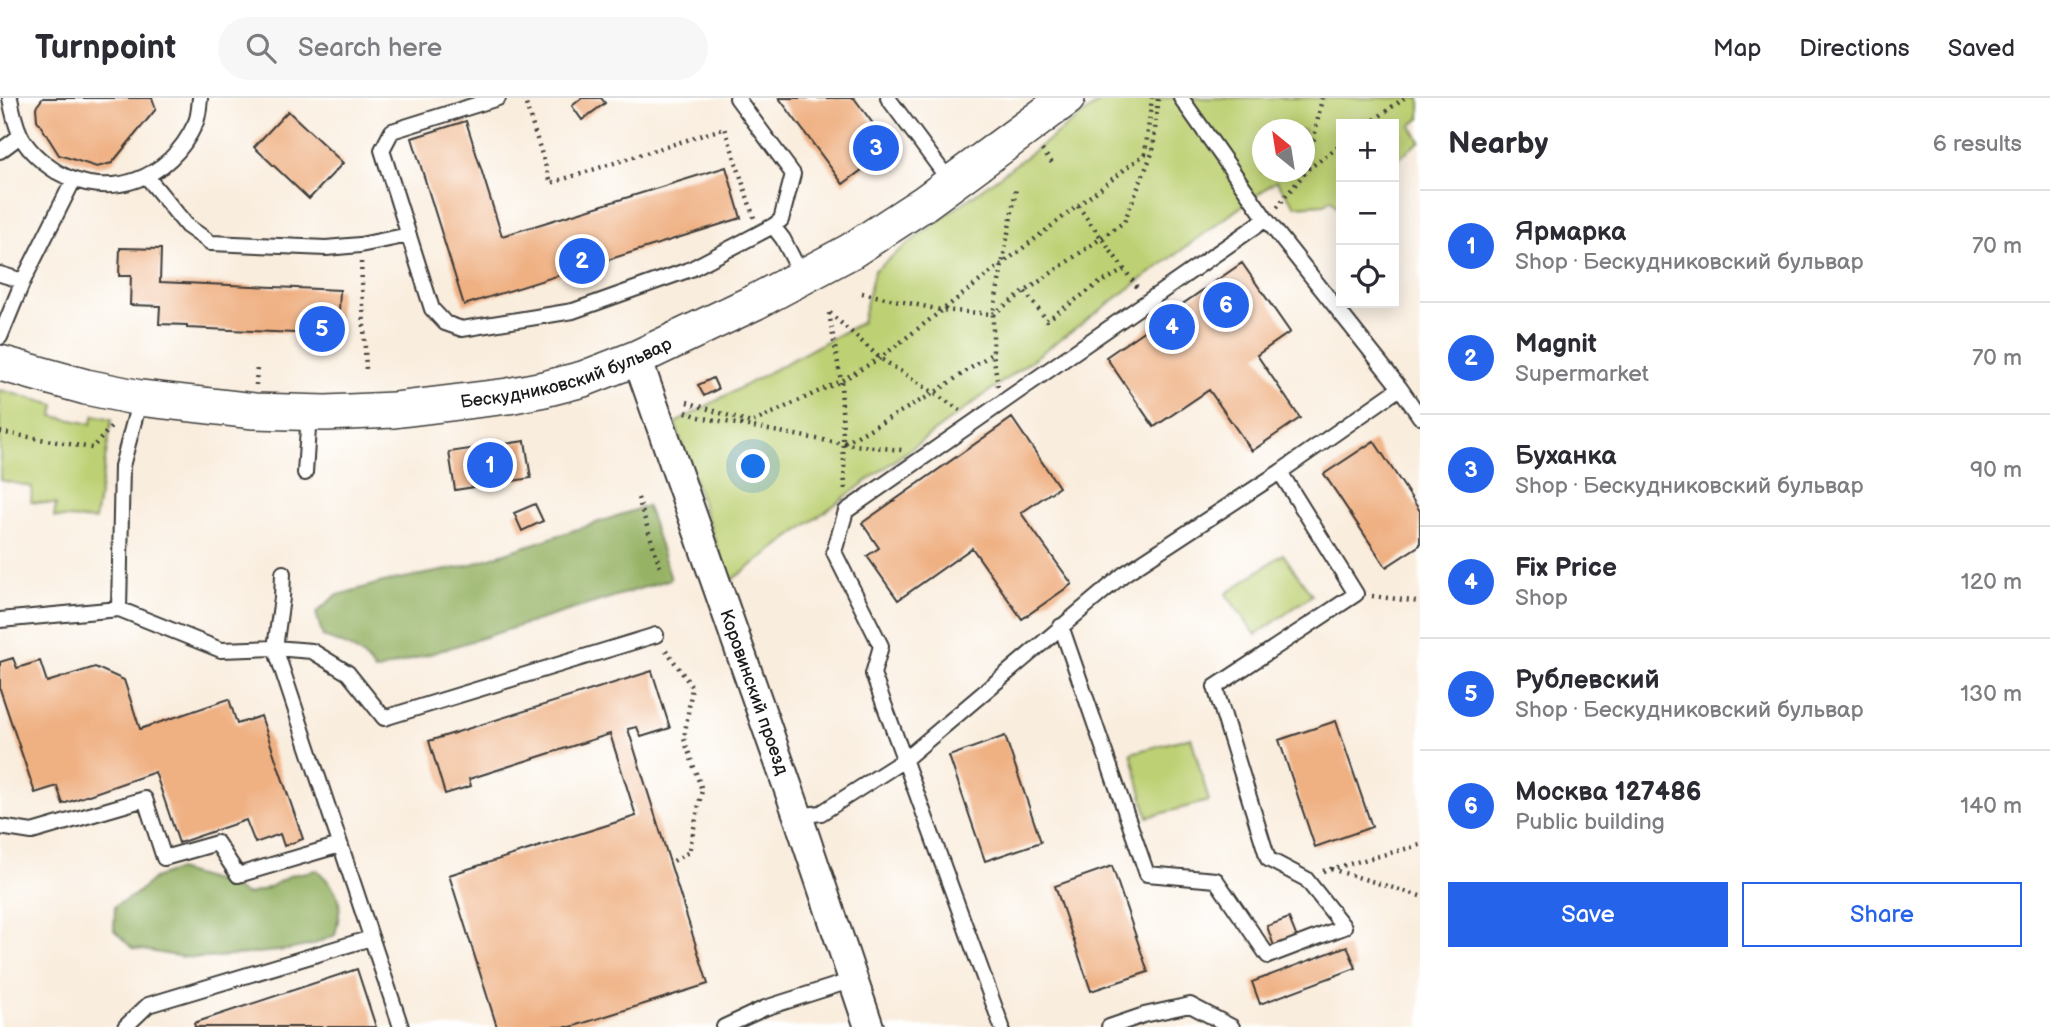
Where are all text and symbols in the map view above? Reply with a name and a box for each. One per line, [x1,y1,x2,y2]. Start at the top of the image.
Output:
search box [218,17,708,80]
text: Turnpoint [35,28,176,68]
icon: search [242,29,280,67]
text: Search here [298,33,442,64]
text: Map [1713,34,1761,63]
text: Directions [1799,34,1910,63]
text: Saved [1948,34,2015,63]
north arrow [1252,119,1315,182]
map controls [1336,119,1399,308]
button: + [1336,119,1399,182]
pin: 3 [853,122,899,174]
text: Nearby [1448,126,1548,162]
text: 6 results [1933,130,2022,158]
button: − [1336,182,1399,245]
text: Ярмарка [1515,217,1626,248]
text: 1 [1466,232,1476,260]
text: 70 m [1972,232,2022,260]
pin: 2 [559,235,605,287]
button: locate [1336,245,1399,308]
text: Shop · Бескудниковский бульвар [1515,248,1864,276]
pin: 6 [1203,279,1249,331]
pin: 4 [1149,301,1195,353]
pin: 5 [299,303,345,355]
text: Magnit [1515,329,1597,360]
street label: Бескудниковский бульвар [459,333,675,413]
text: 2 [1464,344,1478,372]
text: 70 m [1972,344,2022,372]
text: Supermarket [1515,360,1649,388]
pin: 1 [467,439,513,491]
text: Буханка [1515,441,1616,472]
your location [736,449,770,483]
text: 3 [1464,456,1478,484]
text: 90 m [1970,456,2022,484]
text: Shop · Бескудниковский бульвар [1515,472,1864,500]
text: Fix Price [1515,553,1617,584]
text: 4 [1464,568,1478,596]
text: 120 m [1961,568,2022,596]
text: Shop [1515,584,1568,612]
street label: Коровинский проезд [715,607,793,778]
text: Рублевский [1515,665,1659,696]
text: 5 [1464,680,1478,708]
text: 130 m [1960,680,2022,708]
text: Shop · Бескудниковский бульвар [1515,696,1864,724]
text: Москва 127486 [1515,777,1702,808]
text: 6 [1464,792,1478,820]
text: 140 m [1960,792,2022,820]
text: Public building [1515,808,1665,836]
button: Save [1448,882,1728,947]
button: Share [1742,882,2022,947]

